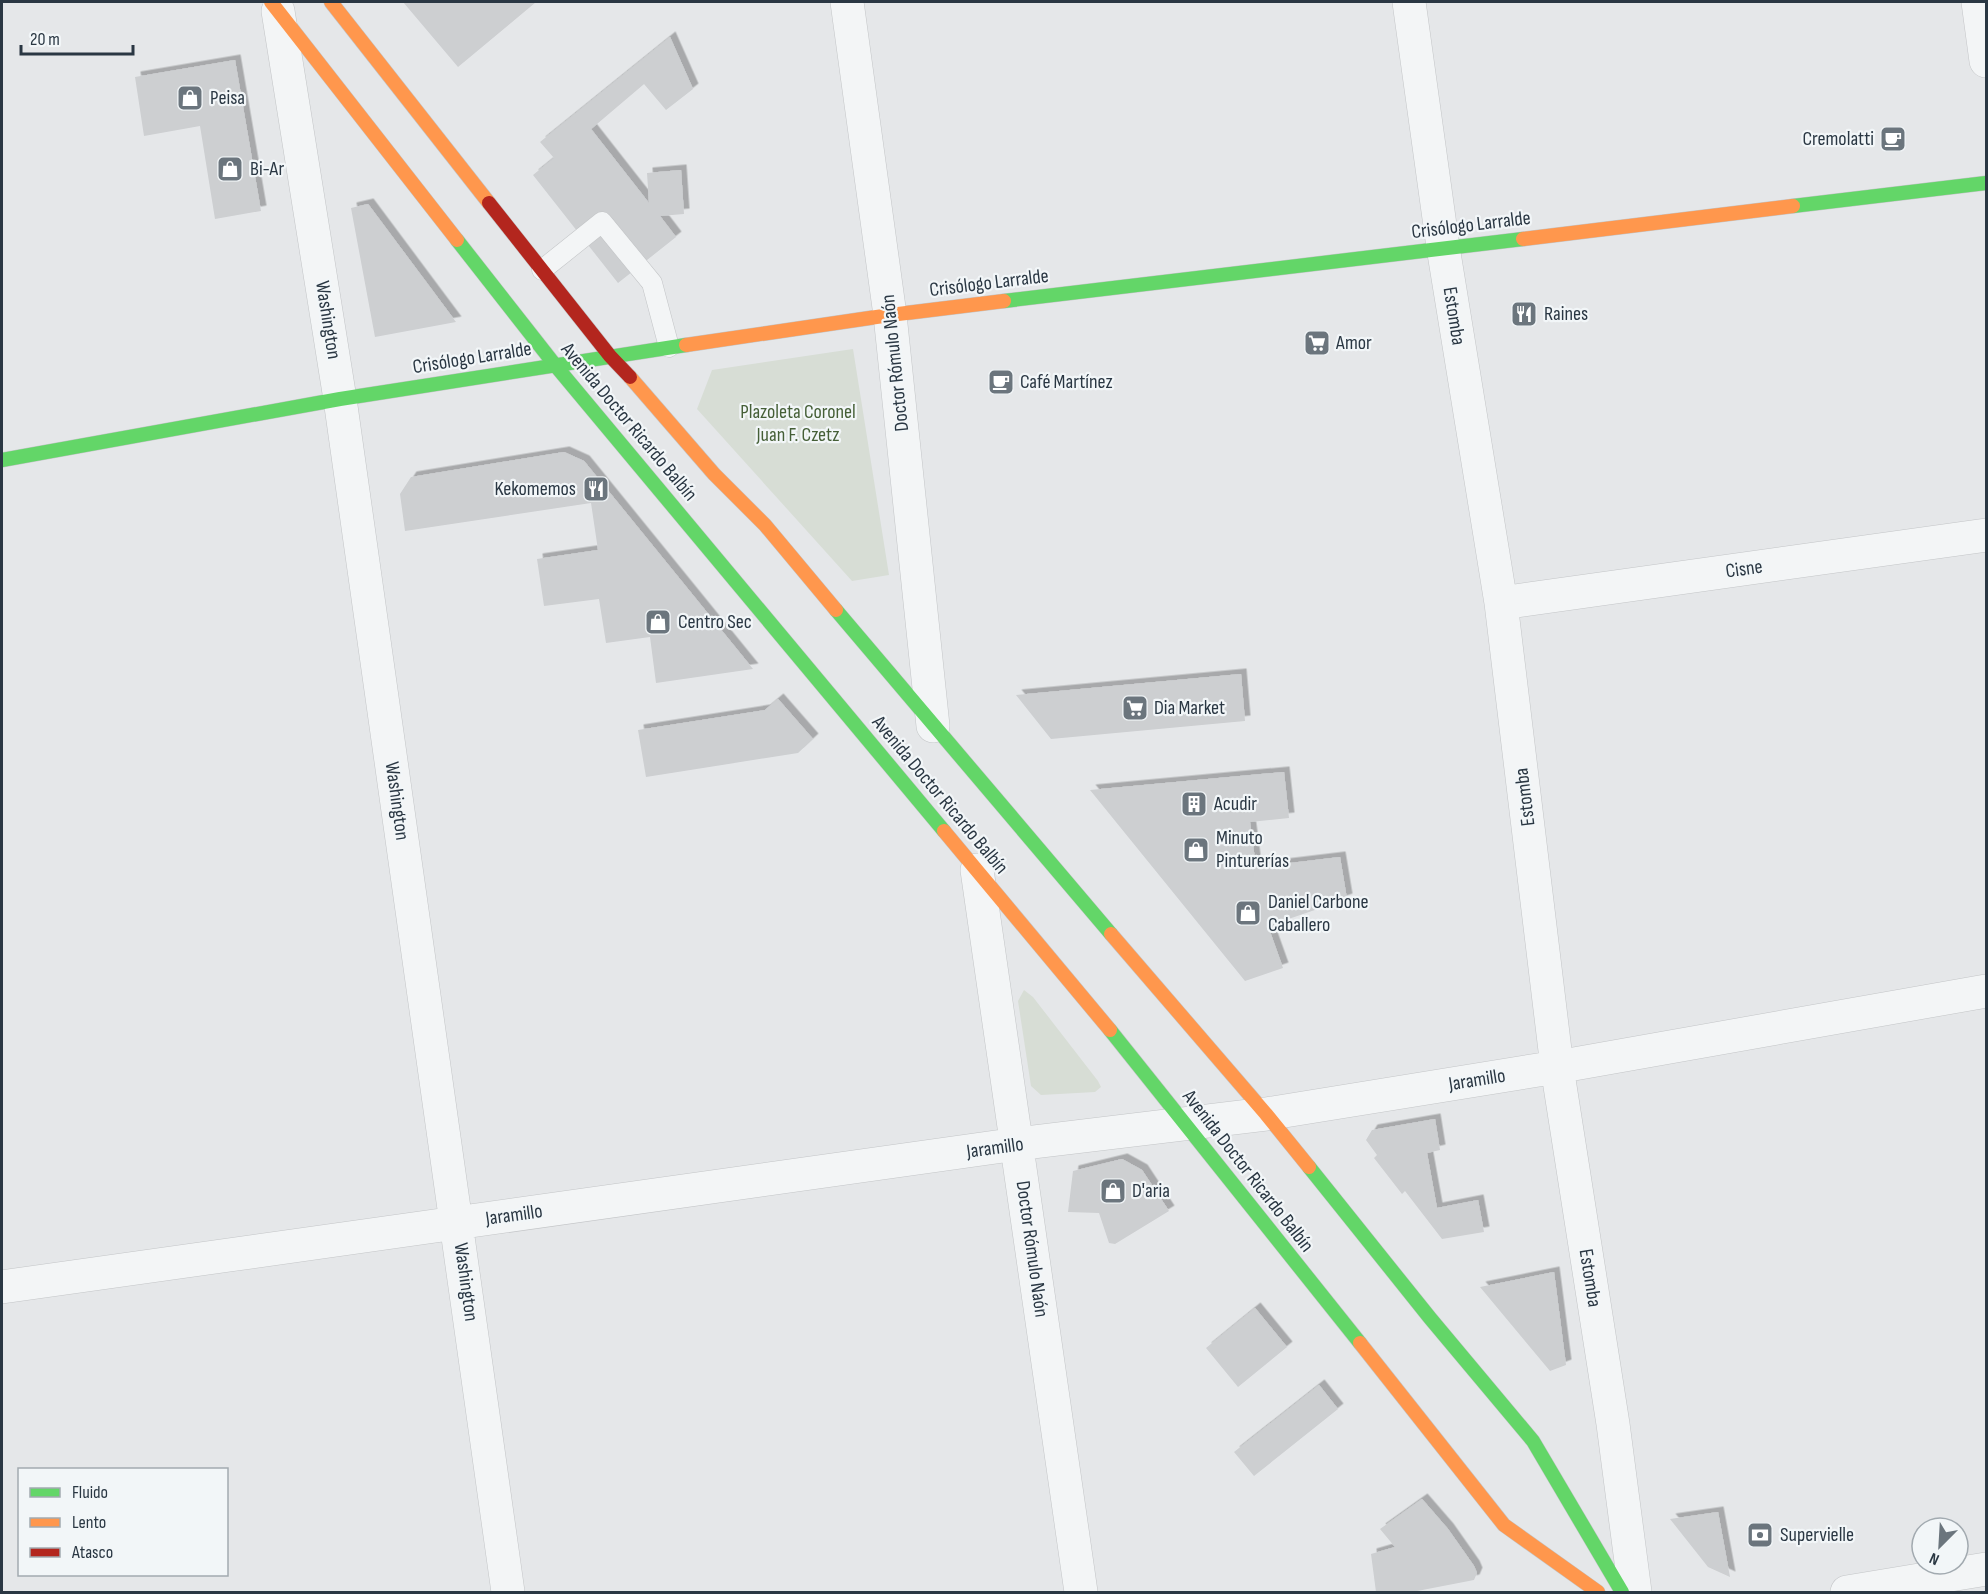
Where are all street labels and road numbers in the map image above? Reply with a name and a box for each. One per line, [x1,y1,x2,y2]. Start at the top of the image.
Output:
street label: Crisólogo Larralde [1410,206,1532,244]
street label: Crisólogo Larralde [928,264,1050,302]
street label: Washington [310,279,346,361]
street label: Estomba [1438,285,1470,347]
street label: Doctor Rómulo Naón [876,293,914,433]
street label: Crisólogo Larralde [411,337,533,379]
street label: Avenida Doctor Ricardo Balbín [555,337,702,506]
street label: Cisne [1724,555,1764,583]
street label: Avenida Doctor Ricardo Balbín [866,710,1013,879]
street label: Washington [380,760,414,842]
street label: Estomba [1510,767,1540,827]
street label: Jaramillo [1446,1064,1507,1096]
street label: Avenida Doctor Ricardo Balbín [1177,1084,1319,1257]
street label: Jaramillo [964,1132,1025,1164]
street label: Doctor Rómulo Naón [1011,1179,1053,1319]
street label: Jaramillo [483,1199,544,1231]
street label: Washington [449,1241,483,1323]
street label: Estomba [1574,1247,1606,1309]

